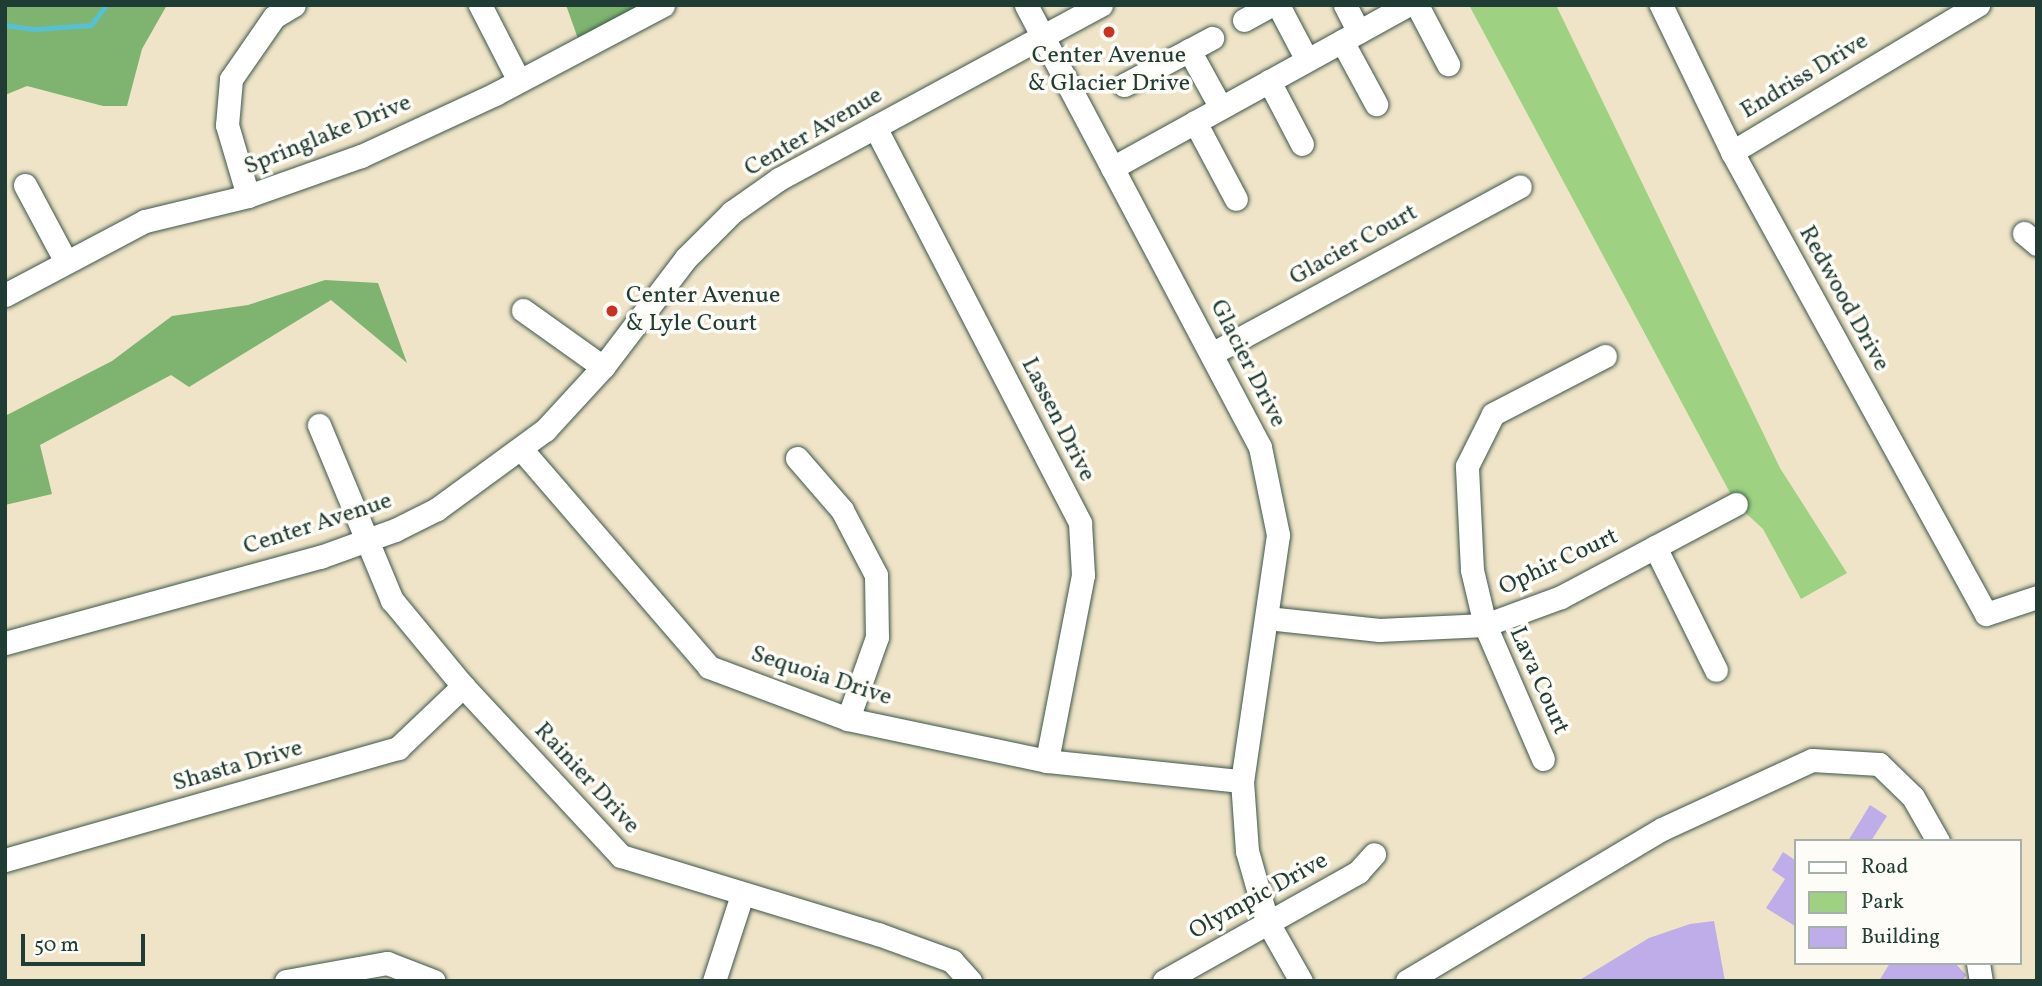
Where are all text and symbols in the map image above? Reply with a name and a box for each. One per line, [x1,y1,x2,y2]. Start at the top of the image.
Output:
marker: Center Avenue & Glacier Drive [1101,24,1117,40]
street label: Endriss Drive [1736,28,1874,126]
place label: Center Avenue & Glacier Drive [1028,43,1190,99]
street label: Center Avenue [740,82,888,184]
street label: Springlake Drive [240,89,416,183]
street label: Glacier Court [1285,199,1423,293]
street label: Redwood Drive [1791,221,1895,377]
place label: Center Avenue & Lyle Court [626,283,780,339]
street label: Glacier Drive [1203,295,1291,433]
marker: Center Avenue & Lyle Court [604,303,620,319]
street label: Lassen Drive [1014,353,1100,487]
street label: Center Avenue [240,487,396,563]
street label: Ophir Court [1495,523,1623,603]
street label: Lava Court [1502,623,1574,739]
street label: Sequoia Drive [747,641,895,713]
street label: Rainier Drive [527,717,645,841]
street label: Shasta Drive [170,735,306,799]
legend [1794,839,2021,965]
street label: Olympic Drive [1185,847,1333,947]
text: Road [1861,853,1908,882]
text: Park [1861,888,1904,917]
scale bar [24,920,149,964]
text: Building [1861,923,1940,952]
text: 50 m [34,931,79,960]

